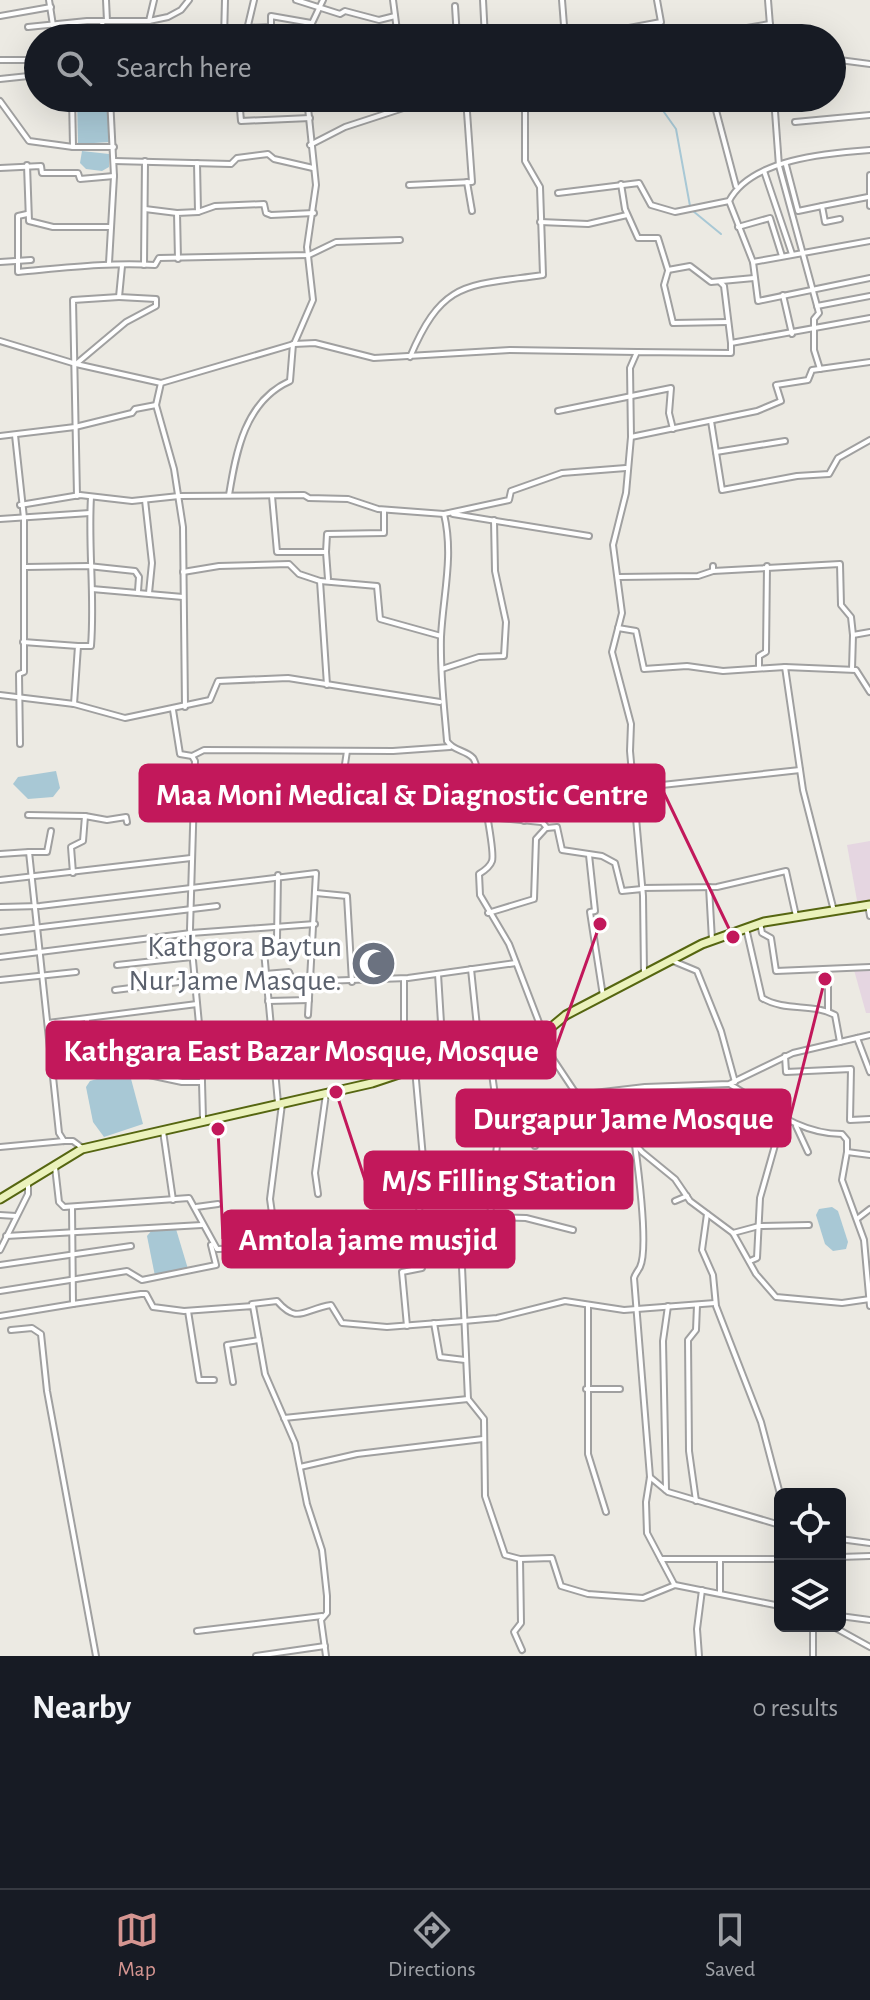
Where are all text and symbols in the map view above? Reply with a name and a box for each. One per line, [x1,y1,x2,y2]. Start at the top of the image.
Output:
search box [24,24,846,112]
icon: search [52,46,96,90]
text: Search here [116,53,252,83]
callout: Maa Moni Medical & Diagnostic Centre [140,765,664,821]
text: Maa Moni Medical & Diagnostic Centre [156,779,648,811]
place label: Kathgora Baytun Nur Jame Masque. [128,932,342,996]
mosque icon: Kathgora Baytun Nur Jame Masque. [349,940,397,988]
callout: Kathgara East Bazar Mosque, Mosque [47,1022,555,1078]
text: Kathgara East Bazar Mosque, Mosque [63,1035,539,1067]
callout: Durgapur Jame Mosque [457,1090,790,1146]
text: Durgapur Jame Mosque [472,1103,774,1135]
callout: M/S Filling Station [365,1152,632,1208]
text: M/S Filling Station [381,1165,617,1197]
callout: Amtola jame musjid [223,1211,514,1267]
text: Amtola jame musjid [238,1224,498,1256]
map controls [774,1488,846,1632]
button: locate [774,1488,846,1560]
button: layers [774,1560,846,1632]
text: Nearby [32,1691,131,1725]
text: 0 results [752,1695,838,1721]
tab: Map [115,1908,159,1982]
tab: Directions [388,1908,476,1982]
tab: Saved [705,1908,755,1982]

